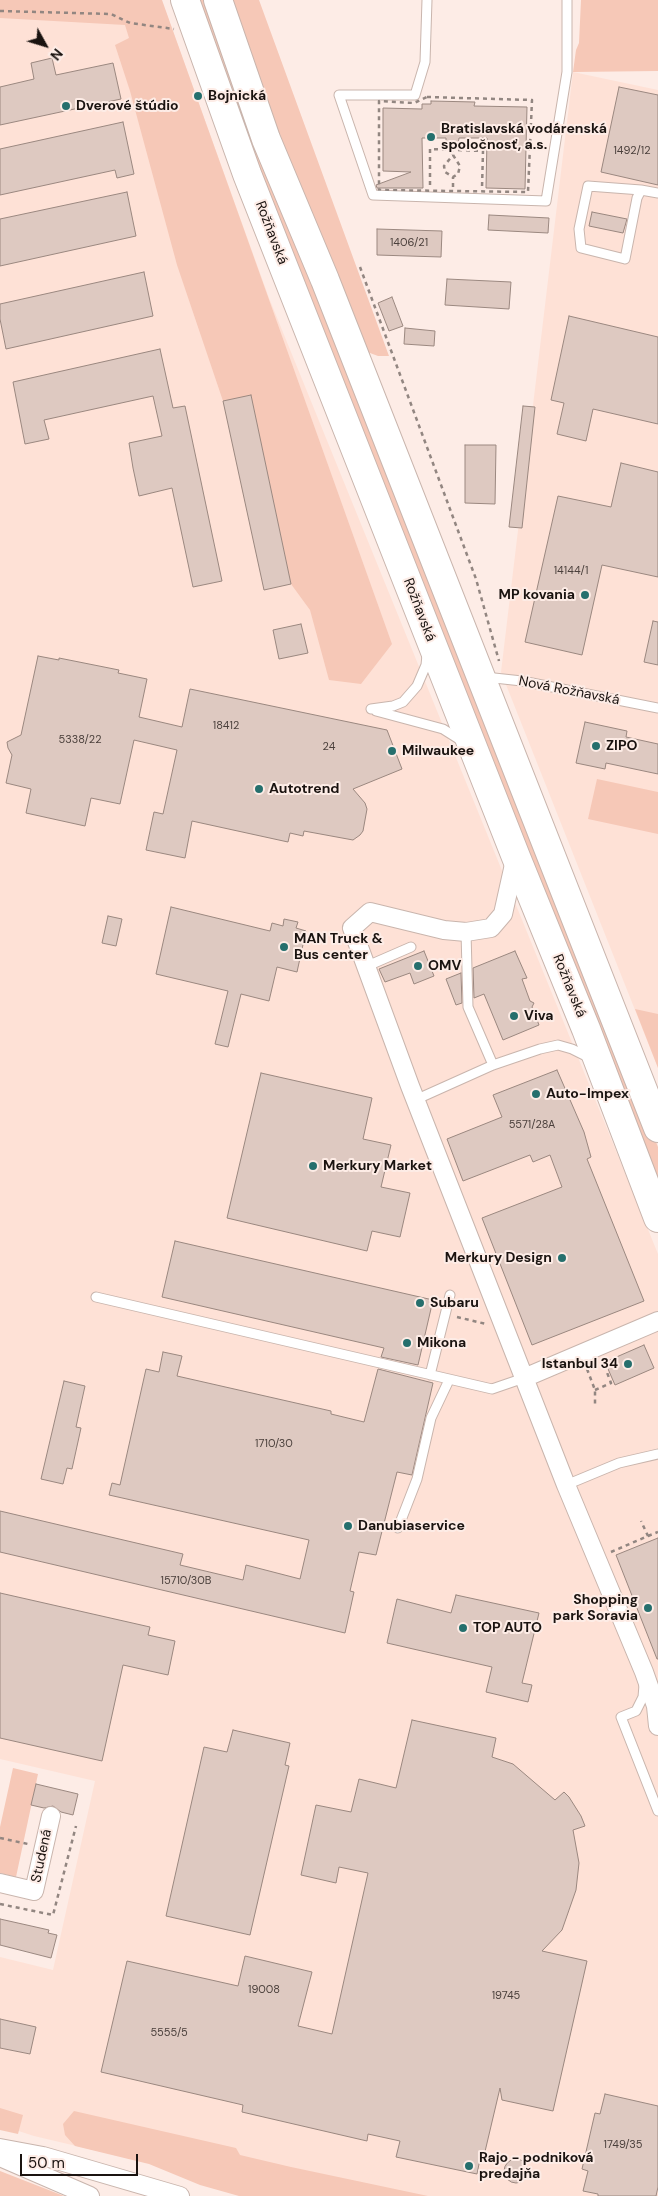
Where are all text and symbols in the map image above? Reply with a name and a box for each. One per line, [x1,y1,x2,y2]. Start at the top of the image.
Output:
north arrow [20,20,70,70]
text: N [46,45,67,64]
place label: Bojnická [208,88,266,104]
marker: Bojnická [192,90,204,102]
place label: Dverové štúdio [76,98,179,114]
marker: Dverové štúdio [60,100,72,112]
place label: Bratislavská vodárenská spoločnosť, a.s. [441,121,607,154]
marker: Bratislavská vodárenská spoločnosť, a.s. [425,131,437,143]
house number: 1492/12 [613,144,651,158]
street label: Rožňavská [251,199,291,267]
house number: 1406/21 [390,236,428,250]
house number: 14144/1 [554,564,588,578]
street label: Rožňavská [399,576,439,644]
place label: MP kovania [499,587,575,603]
marker: MP kovania [579,589,591,601]
street label: Nová Rožňavská [517,673,621,709]
house number: 18412 [213,719,239,733]
house number: 5338/22 [58,733,102,747]
place label: ZIPO [606,738,637,754]
house number: 24 [323,740,335,754]
marker: ZIPO [590,740,602,752]
place label: Milwaukee [402,743,474,759]
marker: Milwaukee [386,745,398,757]
place label: Autotrend [269,781,339,797]
marker: Autotrend [253,783,265,795]
place label: MAN Truck & Bus center [294,931,383,964]
marker: MAN Truck & Bus center [278,941,290,953]
street label: Rožňavská [549,952,589,1020]
place label: OMV [428,958,461,974]
marker: OMV [412,960,424,972]
place label: Viva [524,1008,553,1024]
marker: Viva [508,1010,520,1022]
place label: Auto-Impex [546,1086,629,1102]
marker: Auto-Impex [530,1088,542,1100]
house number: 5571/28A [509,1118,555,1132]
place label: Merkury Market [323,1158,432,1174]
marker: Merkury Market [307,1160,319,1172]
place label: Merkury Design [445,1250,552,1266]
marker: Merkury Design [556,1252,568,1264]
place label: Subaru [430,1295,479,1311]
marker: Subaru [414,1297,426,1309]
place label: Mikona [417,1335,466,1351]
marker: Mikona [401,1337,413,1349]
place label: Istanbul 34 [542,1356,618,1372]
marker: Istanbul 34 [622,1358,634,1370]
house number: 1710/30 [255,1437,293,1451]
place label: Danubiaservice [358,1518,465,1534]
marker: Danubiaservice [342,1520,354,1532]
house number: 15710/30B [161,1574,211,1588]
place label: Shopping park Soravia [553,1592,638,1624]
marker: Shopping park Soravia [642,1602,654,1614]
place label: TOP AUTO [473,1620,542,1636]
marker: TOP AUTO [457,1622,469,1634]
street label: Studená [28,1828,56,1884]
house number: 19008 [248,1983,280,1997]
house number: 19745 [492,1989,520,2003]
house number: 5555/5 [150,2026,188,2040]
house number: 1749/35 [604,2138,642,2152]
scale bar [22,2144,140,2176]
place label: Rajo - podniková predajňa [479,2150,594,2182]
text: 50 m [28,2153,65,2173]
marker: Rajo - podniková predajňa [463,2160,475,2172]

